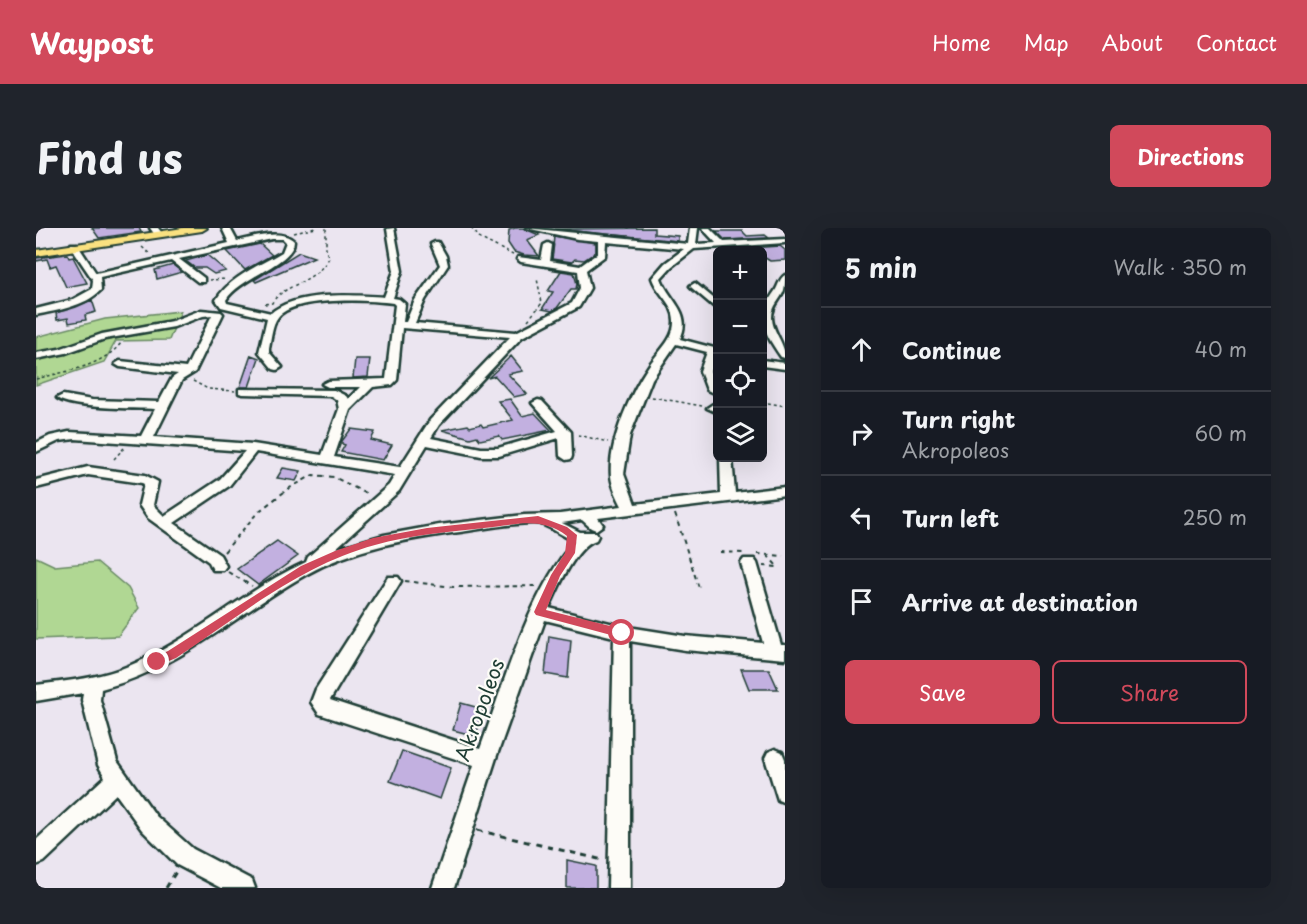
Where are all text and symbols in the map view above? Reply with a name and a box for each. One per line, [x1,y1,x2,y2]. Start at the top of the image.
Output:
text: Waypost [30,21,154,64]
text: Home [932,26,991,58]
text: Map [1024,26,1069,58]
text: About [1102,26,1163,58]
text: Contact [1196,26,1277,58]
text: Find us [36,125,183,188]
button: Directions [1110,125,1271,187]
map controls [713,246,767,462]
button: + [713,246,767,300]
text: 5 min [845,248,917,287]
text: Walk · 350 m [1114,252,1247,282]
button: − [713,300,767,354]
icon: ahead [845,333,878,366]
text: Continue [902,333,1001,366]
text: 40 m [1195,334,1247,364]
button: locate [713,354,767,408]
text: Turn right [902,402,1015,435]
button: layers [713,408,767,462]
icon: right [845,417,878,450]
text: 60 m [1195,418,1247,448]
text: Akropoleos [902,435,1009,465]
icon: left [845,501,878,534]
text: Turn left [902,501,999,534]
text: 250 m [1183,502,1247,532]
icon: arrive [845,585,878,618]
text: Arrive at destination [902,585,1138,618]
route start [608,619,634,645]
route end [143,648,169,674]
street label: Akropoleos [447,654,511,765]
button: Save [845,660,1040,724]
button: Share [1052,660,1247,724]

